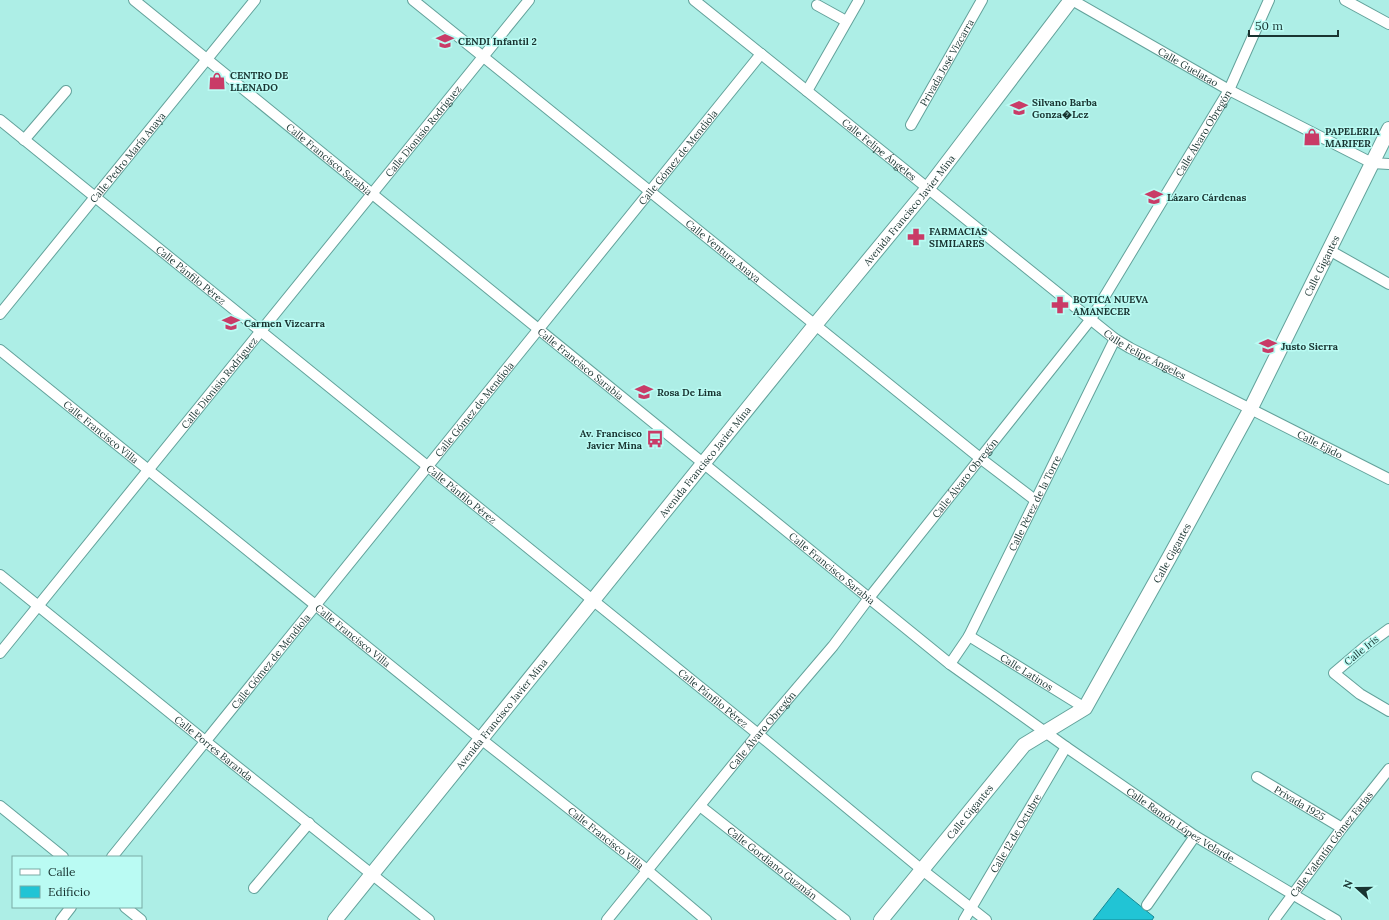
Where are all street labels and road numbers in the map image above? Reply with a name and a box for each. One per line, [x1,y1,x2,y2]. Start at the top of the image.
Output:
street label: Privada José Vizcarra [917,17,977,108]
street label: Calle Guelatao [1156,45,1221,90]
street label: Calle Dionisio Rodríguez [382,83,464,180]
street label: Calle Álvaro Obregón [1173,88,1235,179]
street label: Calle Gómez de Mendiola [636,107,720,208]
street label: Calle Pedro María Anaya [87,110,168,205]
street label: Calle Felipe Ángeles [839,116,919,184]
street label: Calle Francisco Sarabia [283,121,375,198]
street label: Avenida Francisco Javier Mina [860,152,958,269]
street label: Calle Ventura Anaya [683,217,763,285]
street label: Calle Gigantes [1301,233,1343,299]
street label: Calle Pánfilo Pérez [153,243,229,308]
street label: Calle Francisco Sarabia [535,325,626,403]
street label: Calle Felipe Ángeles [1101,326,1188,382]
street label: Calle Dionisio Rodríguez [179,335,260,431]
street label: Calle Gómez de Mendiola [432,359,517,460]
street label: Calle Francisco Villa [61,398,141,466]
street label: Avenida Francisco Javier Mina [656,404,754,521]
street label: Calle Ejido [1295,428,1345,462]
street label: Calle Álvaro Obregón [929,435,1001,521]
street label: Calle Pérez de la Torre [1006,453,1064,553]
street label: Calle Pánfilo Pérez [424,462,499,527]
street label: Calle Gigantes [1150,520,1194,586]
street label: Calle Francisco Sarabia [786,530,877,607]
street label: Calle Francisco Villa [312,602,393,670]
street label: Calle Gómez de Mendiola [228,611,313,712]
street label: Calle Iris [1341,632,1381,668]
street label: Calle Latinos [998,651,1056,694]
street label: Avenida Francisco Javier Mina [453,656,550,773]
street label: Calle Pánfilo Pérez [675,666,751,731]
street label: Calle Álvaro Obregón [726,689,799,772]
street label: Calle Porres Baranda [172,713,255,784]
street label: Calle Gigantes [944,782,996,842]
street label: Privada 1925 [1272,783,1328,823]
street label: Calle Ramón López Velarde [1124,785,1237,865]
street label: Calle Valentín Gómez Farías [1287,788,1376,900]
street label: Calle 12 de Octubre [987,791,1044,875]
street label: Calle Francisco Villa [565,804,646,872]
street label: Calle Gordiano Guzmán [724,824,820,903]

